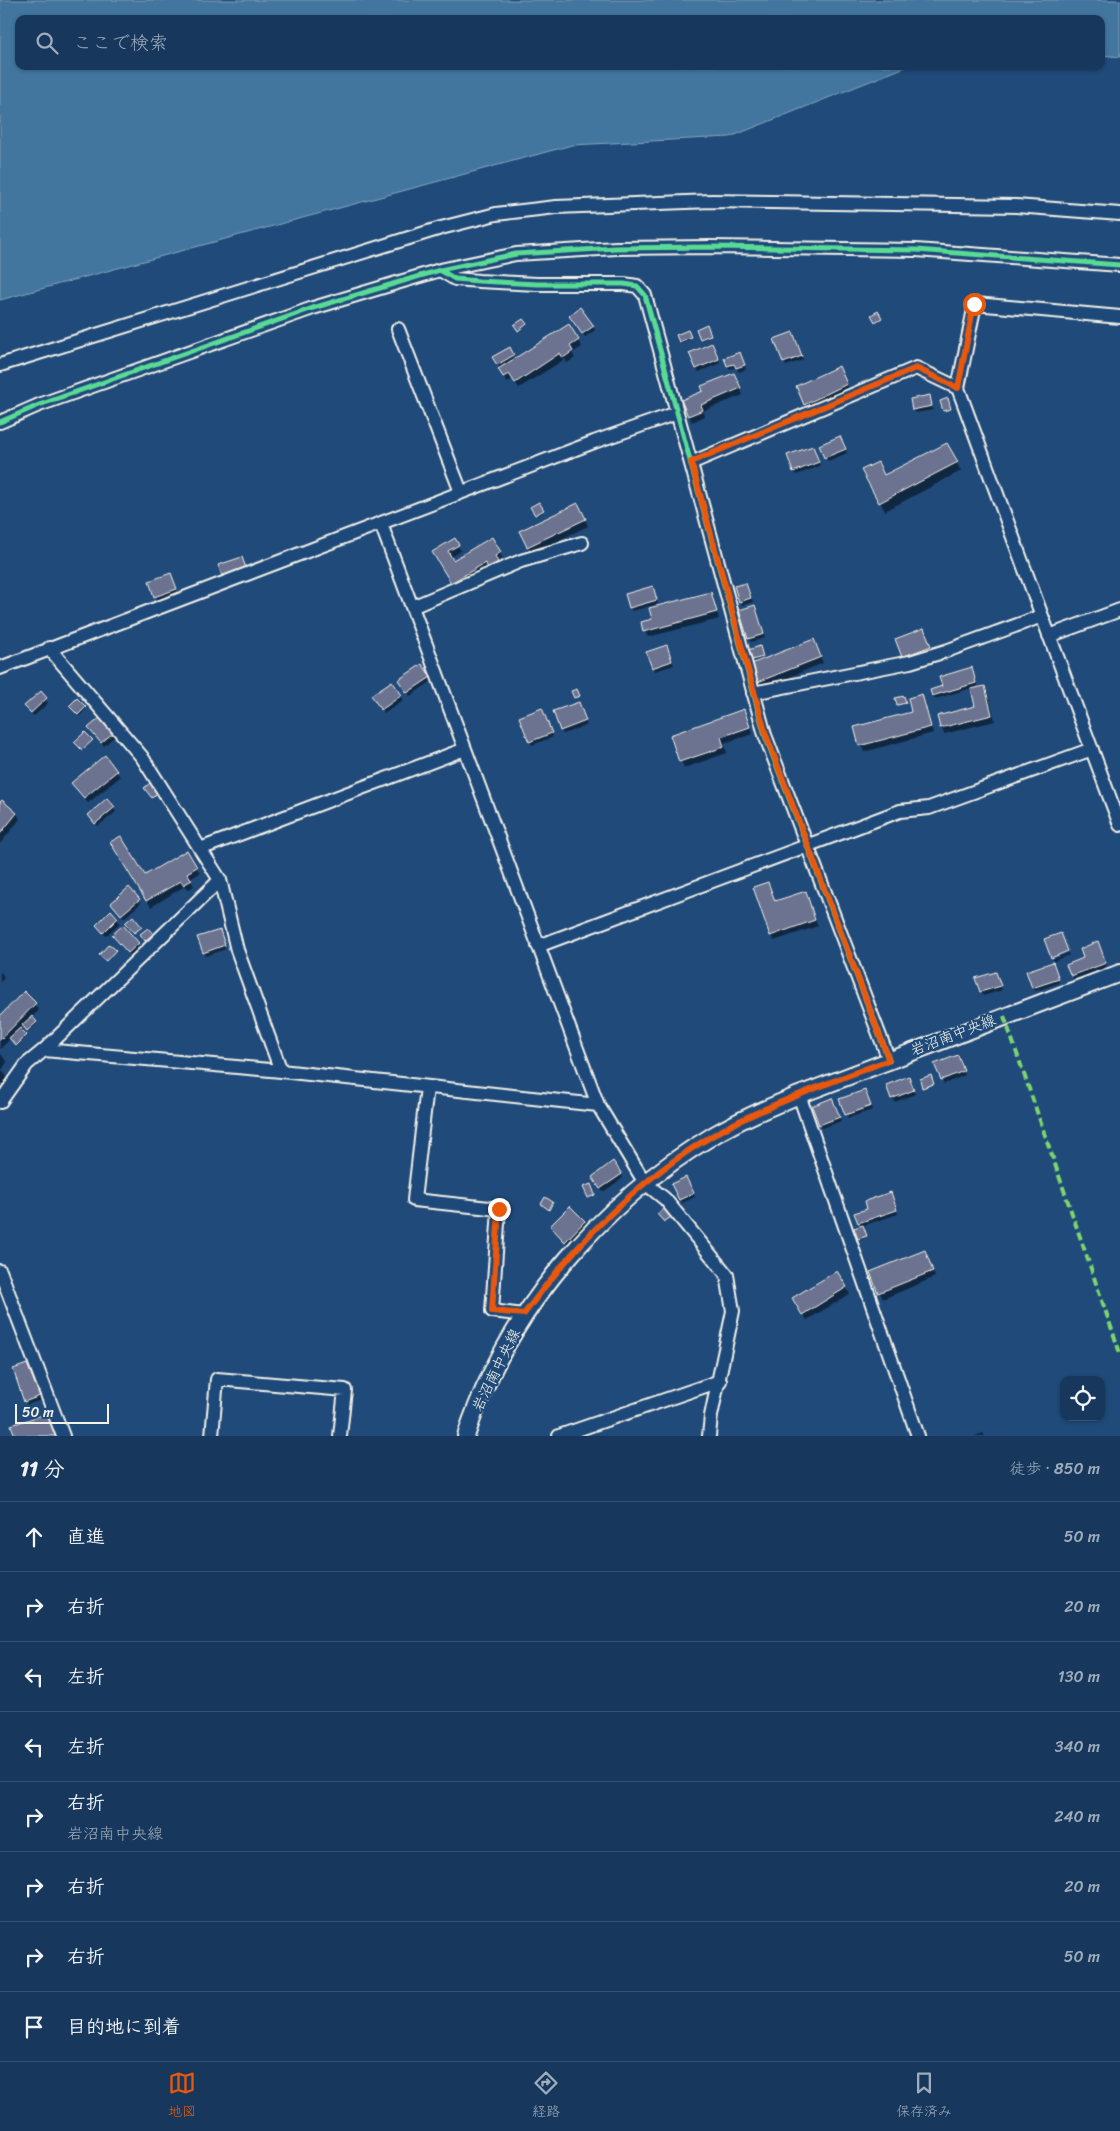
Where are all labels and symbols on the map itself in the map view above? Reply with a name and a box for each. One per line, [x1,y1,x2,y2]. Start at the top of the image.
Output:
route start [963,293,986,316]
street label: 岩沼南中央線 [906,1007,1000,1063]
route end [488,1198,511,1221]
street label: 岩沼南中央線 [465,1324,527,1416]
scale bar [15,1401,109,1424]

